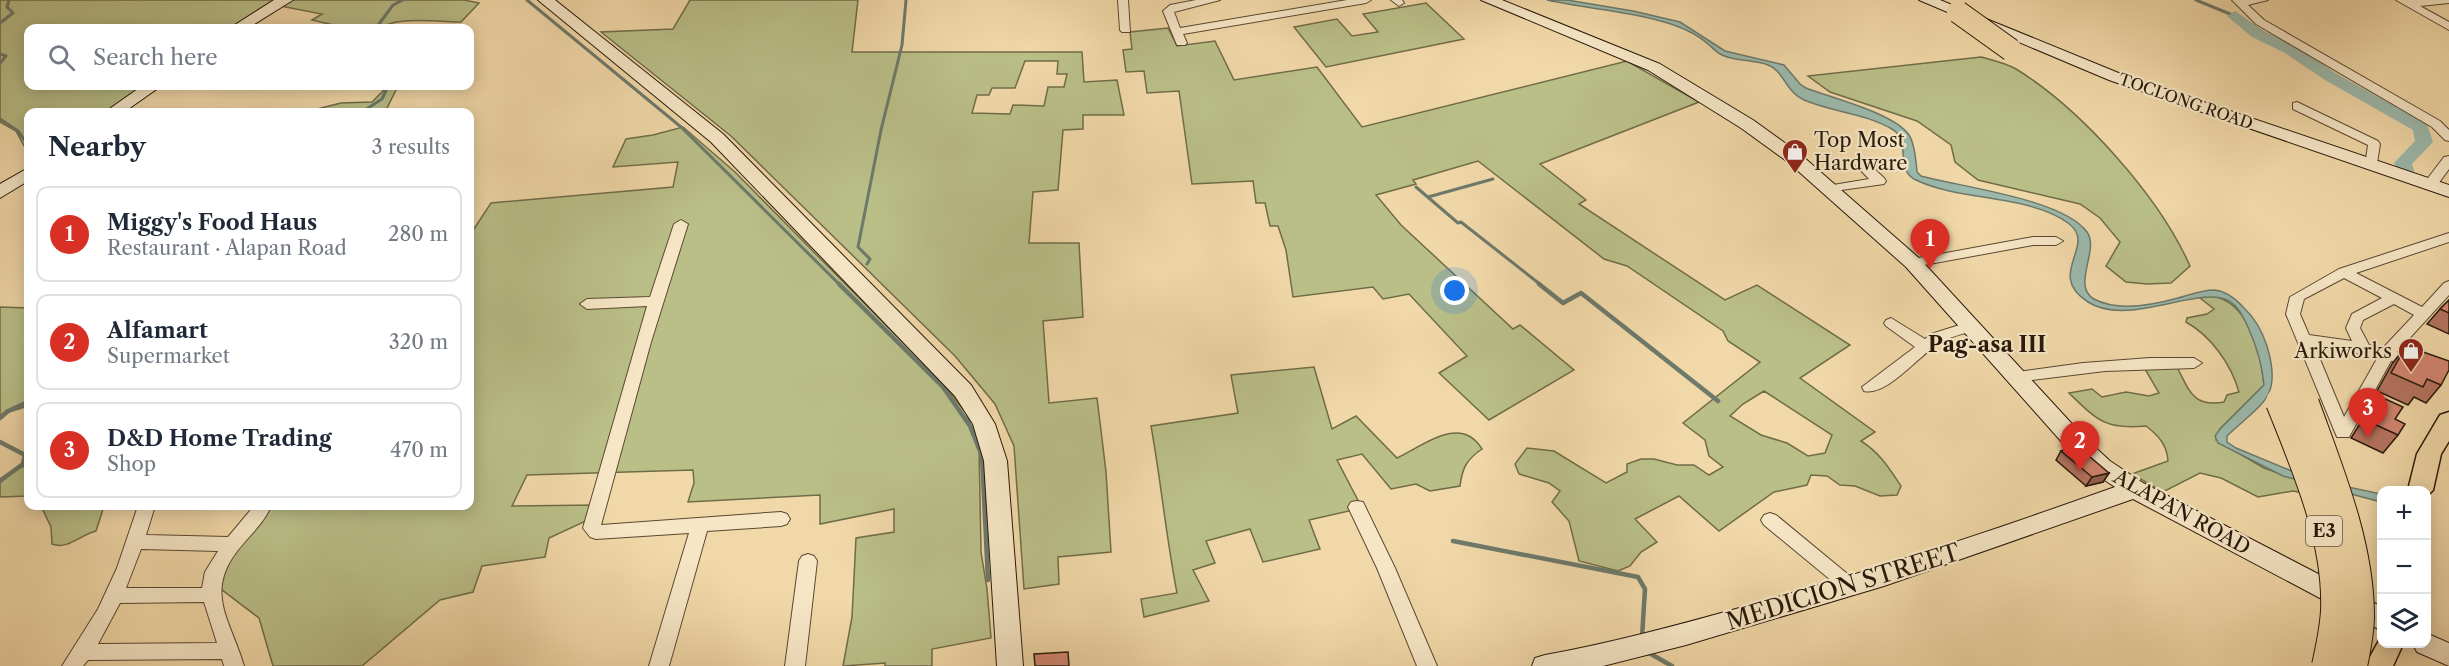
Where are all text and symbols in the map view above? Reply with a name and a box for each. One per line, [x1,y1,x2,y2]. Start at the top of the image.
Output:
search box [24,24,474,90]
icon: search [45,41,78,74]
text: Search here [93,44,218,71]
street label: TOCLONG ROAD [2116,69,2256,133]
place label: Top Most Hardware [1814,128,1908,175]
text: Nearby [48,131,146,163]
text: 3 results [372,135,450,159]
shop icon: Top Most Hardware [1780,137,1810,175]
text: Miggy's Food Haus [107,209,317,236]
pin: 1 [1910,220,1950,269]
text: 1 [65,222,74,246]
text: 280 m [388,222,448,246]
text: Restaurant · Alapan Road [107,236,347,260]
your location [1440,276,1469,305]
text: Alfamart [107,317,208,344]
text: 2 [64,330,75,354]
text: 320 m [389,330,448,354]
district label: Pag-asa III [1928,331,2046,358]
shop icon: Arkiworks [2396,336,2426,374]
place label: Arkiworks [2293,339,2392,363]
text: Supermarket [107,344,230,368]
pin: 3 [2348,388,2388,438]
pin: 2 [2060,422,2100,471]
text: D&D Home Trading [107,425,332,452]
text: 3 [64,438,75,462]
text: 470 m [390,438,448,462]
text: Shop [107,452,156,476]
street label: ALAPAN ROAD [2108,464,2255,560]
map controls [2377,486,2431,648]
button: + [2377,486,2431,540]
road number: E3 [2306,516,2342,546]
street label: MEDICION STREET [1722,537,1963,636]
button: − [2377,540,2431,594]
button: layers [2377,594,2431,648]

